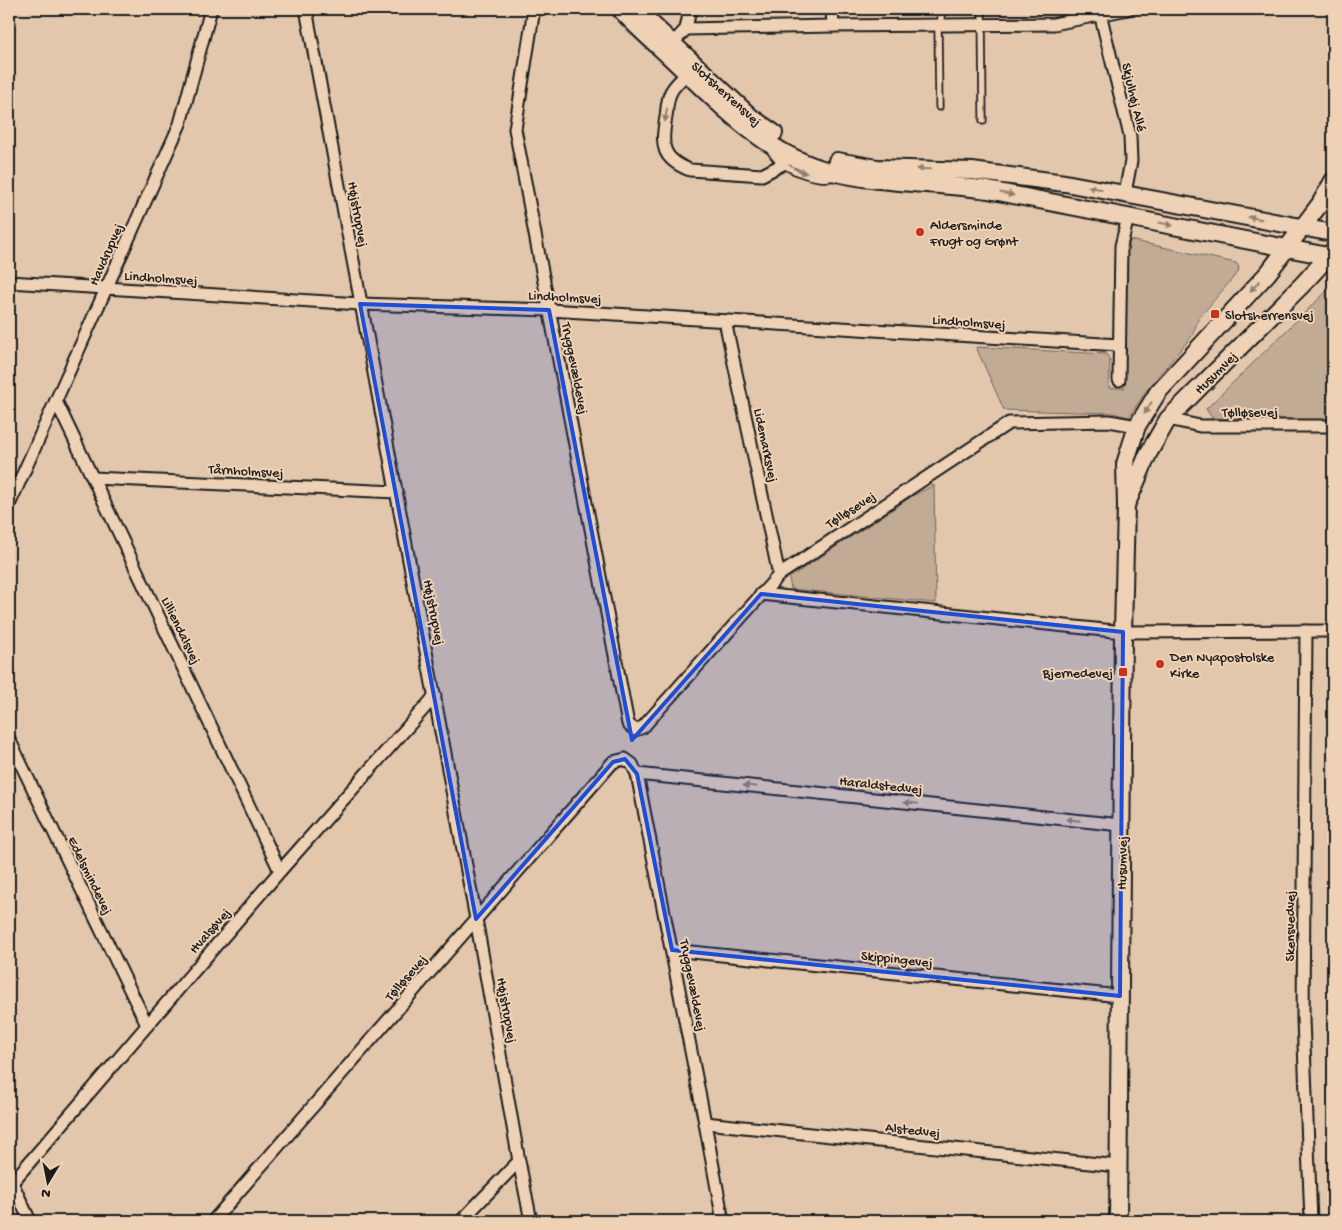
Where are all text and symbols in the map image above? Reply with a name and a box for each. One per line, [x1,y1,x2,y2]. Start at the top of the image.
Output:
street label: Slotsherrensvej [687,59,764,131]
street label: Skjulhøj Allé [1116,61,1149,134]
one-way arrow [662,107,670,123]
one-way arrow [915,165,931,173]
one-way arrow [793,168,807,176]
street label: Højstrupvej [342,180,371,248]
one-way arrow [1087,183,1103,191]
one-way arrow [999,190,1015,198]
one-way arrow [1246,214,1262,222]
place label: Aldersminde Frugt og Grønt [929,218,1019,251]
one-way arrow [1159,220,1174,228]
street label: Havdrupvej [86,221,128,289]
marker: Aldersminde Frugt og Grønt [914,226,926,238]
street label: Lindholmsvej [124,268,198,291]
one-way arrow [1249,280,1261,292]
street label: Lindholmsvej [528,288,602,309]
marker: Slotsherrensvej [1209,308,1221,320]
place label: Slotsherrensvej [1225,308,1314,325]
street label: Lindholmsvej [932,312,1006,335]
street label: Tryggevældevej [556,320,591,416]
street label: Husumvej [1192,349,1242,399]
one-way arrow [1143,402,1153,415]
street label: Tølløsevej [1221,405,1278,422]
street label: Lidemarksvej [748,407,781,484]
street label: Tårnholmsvej [207,462,284,483]
street label: Tølløsevej [822,489,879,534]
street label: Højstrupvej [418,578,447,647]
street label: Lilliendalsvej [156,595,203,668]
place label: Den Nyapostolske Kirke [1169,650,1275,683]
marker: Den Nyapostolske Kirke [1154,658,1166,670]
place label: Bjernedevej [1042,666,1113,683]
marker: Bjernedevej [1117,666,1129,678]
street label: Haraldstedvej [838,774,923,799]
one-way arrow [741,782,757,790]
one-way arrow [903,799,919,807]
one-way arrow [1065,816,1081,824]
street label: Edelsmindevej [62,834,115,918]
street label: Husumvej [1115,836,1132,890]
street label: Skensvedvej [1283,891,1300,961]
street label: Hvalsøvej [186,905,235,958]
street label: Tryggevældevej [674,937,709,1033]
street label: Skippingevej [860,948,933,973]
street label: Tølløsevej [381,952,432,1006]
street label: Højstrupvej [491,976,520,1044]
street label: Alstedvej [884,1120,941,1143]
north arrow [22,1158,72,1208]
text: N [40,1183,52,1202]

